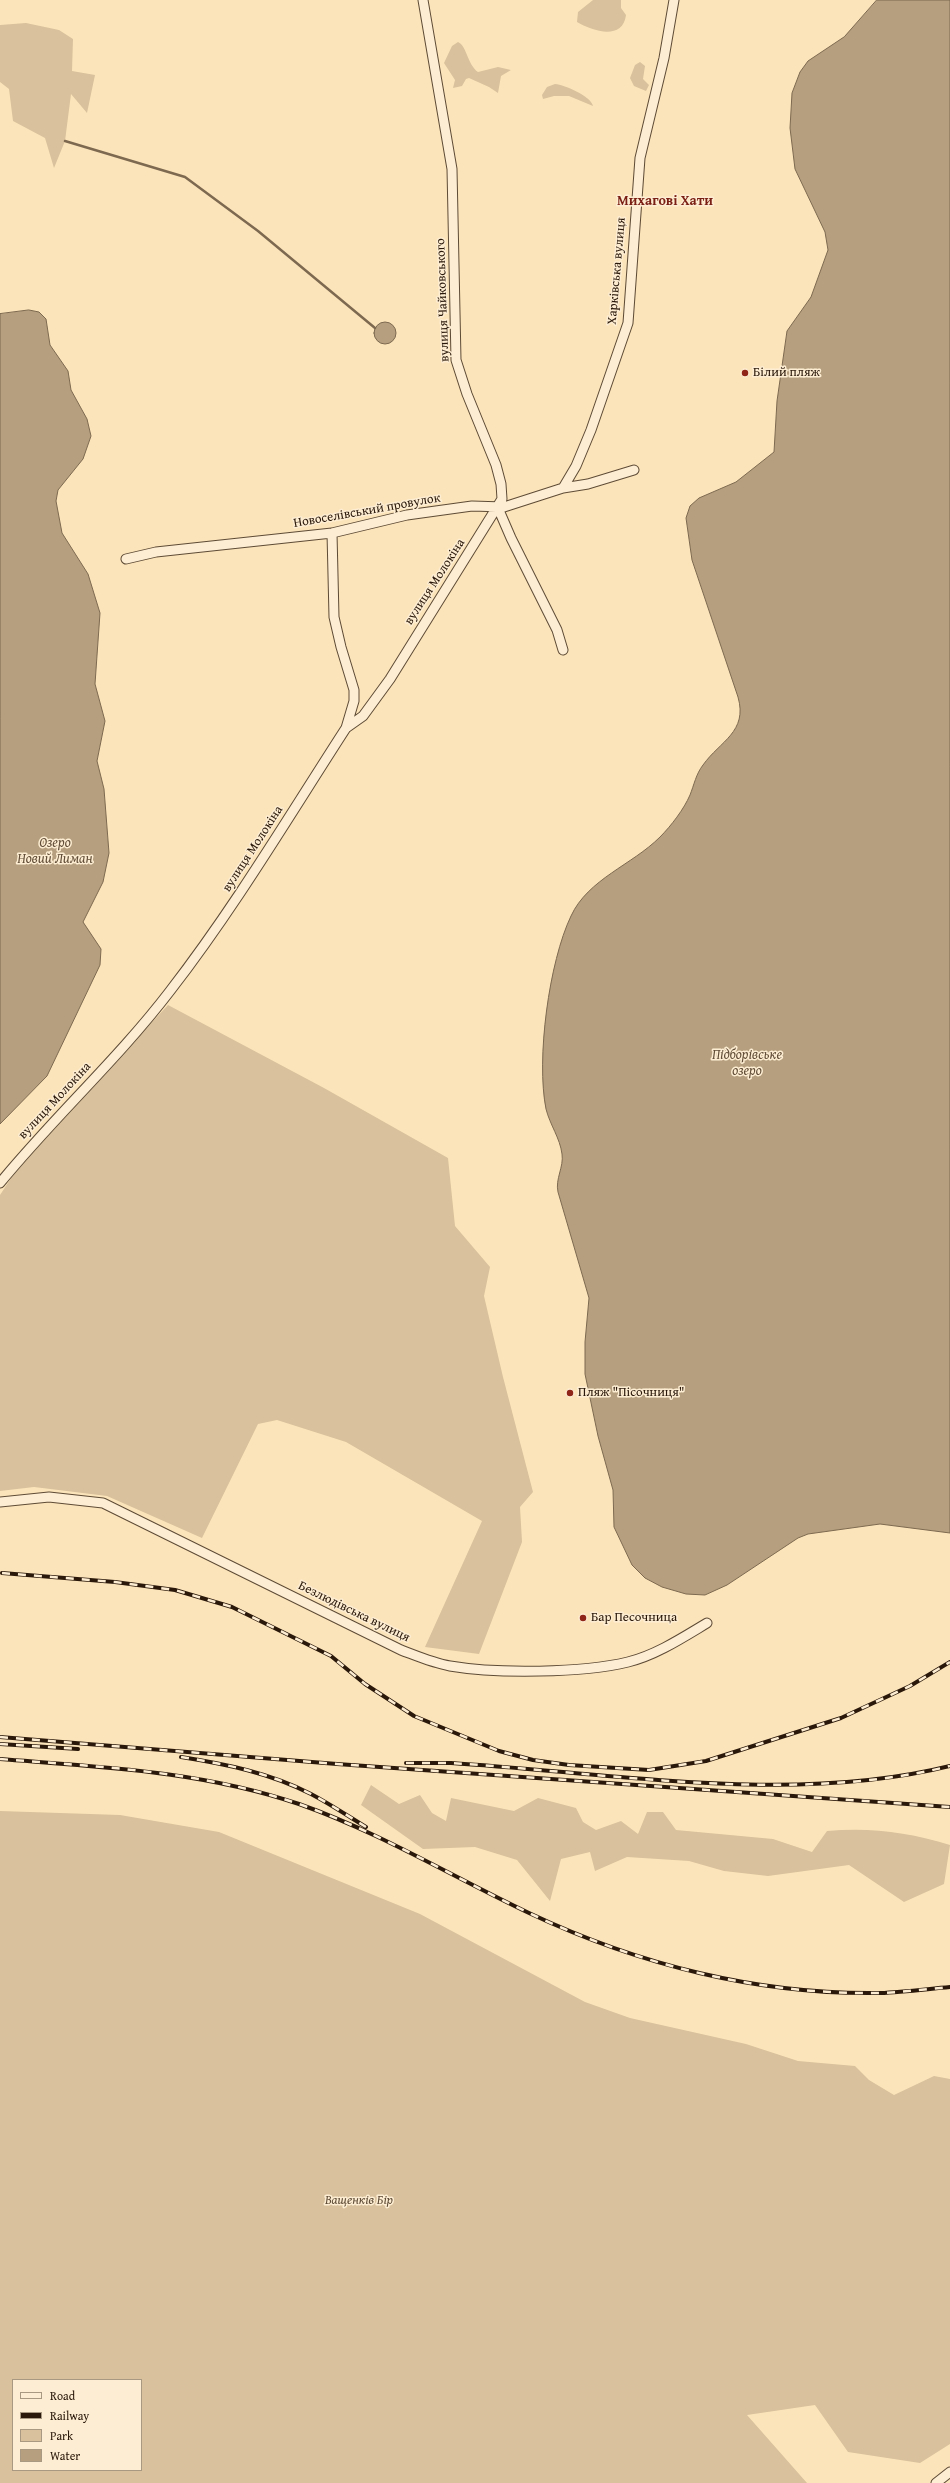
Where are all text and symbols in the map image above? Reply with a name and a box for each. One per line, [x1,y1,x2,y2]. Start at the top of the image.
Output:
district label: Михагові Хати [617,193,713,209]
street label: Харківська вулиця [605,217,629,325]
street label: вулиця Чайковського [433,238,453,362]
place label: Білий пляж [753,365,820,381]
marker: Білий пляж [740,368,750,378]
street label: Новоселівський провулок [292,490,442,532]
street label: вулиця Молокіна [401,536,469,628]
street label: вулиця Молокіна [219,803,287,895]
water label: Озеро Новий Лиман [17,835,93,868]
water label: Підборівське озеро [712,1047,782,1080]
street label: вулиця Молокіна [15,1059,95,1143]
place label: Пляж "Пісочниця" [578,1385,685,1401]
marker: Пляж "Пісочниця" [565,1388,575,1398]
street label: Безлюдівська вулиця [296,1578,412,1646]
place label: Бар Песочница [591,1610,677,1626]
marker: Бар Песочница [578,1613,588,1623]
park label: Ващенків Бір [325,2193,393,2209]
legend [12,2379,142,2471]
text: Road [50,2387,75,2404]
text: Railway [50,2407,89,2424]
text: Park [50,2427,73,2444]
text: Water [50,2447,80,2464]

